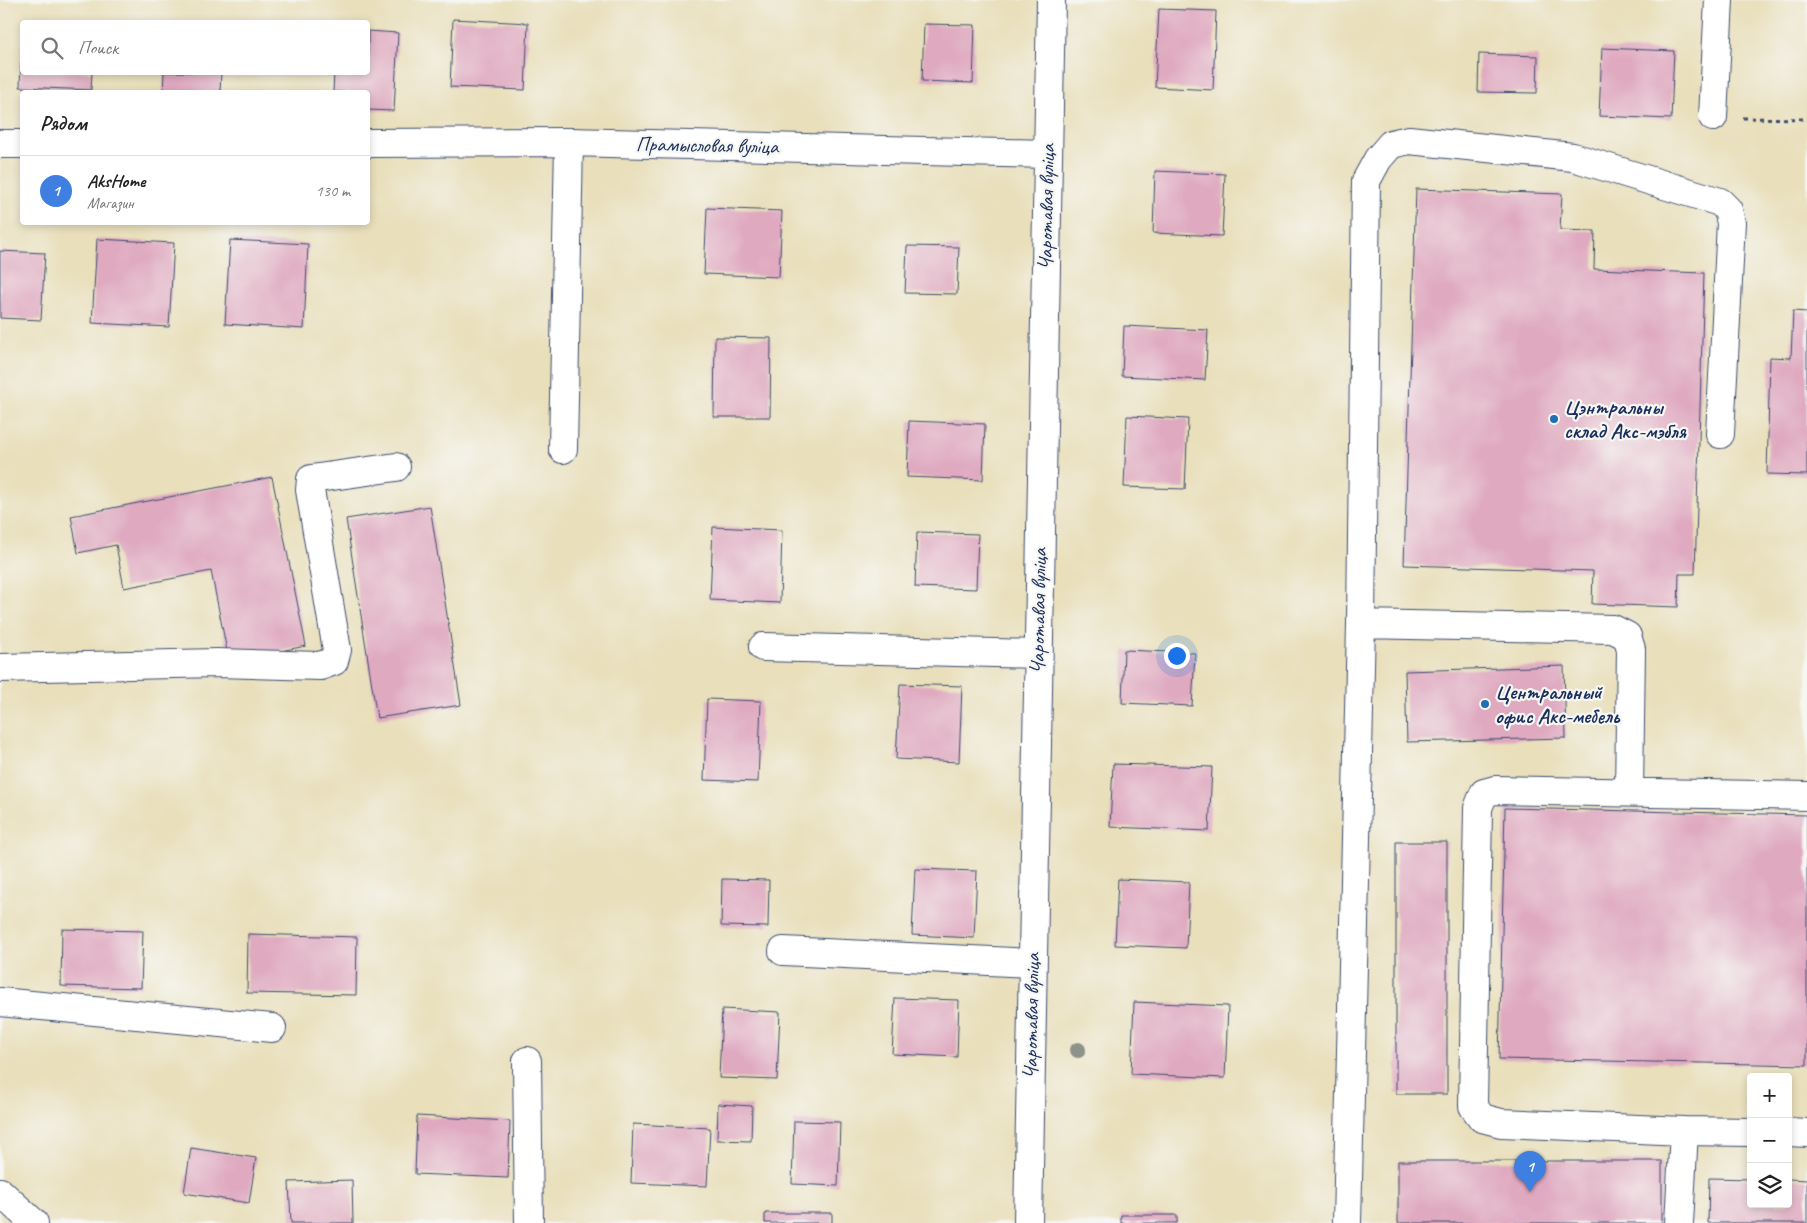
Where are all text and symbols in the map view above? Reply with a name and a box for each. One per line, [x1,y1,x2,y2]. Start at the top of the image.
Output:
search box [20,20,370,75]
icon: search [38,34,66,62]
text: Поиск [78,36,118,60]
text: Рядом [40,110,87,136]
street label: Прамысловая вуліца [636,131,780,159]
street label: Чаротавая вуліца [1032,142,1060,270]
text: AksHome [87,169,145,193]
text: 1 [52,181,60,201]
text: 130 m [316,181,350,201]
text: Магазин [87,193,134,213]
place label: Цэнтральны склад Акс-мэбля [1564,394,1687,444]
marker: Цэнтральны склад Акс-мэбля [1548,413,1560,425]
street label: Чаротавая вуліца [1024,546,1052,674]
your location [1164,643,1190,669]
place label: Центральный офис Акс-мебель [1495,679,1621,729]
marker: Центральный офис Акс-мебель [1479,698,1491,710]
street label: Чаротавая вуліца [1017,951,1045,1079]
map controls [1747,1073,1792,1208]
button: + [1747,1073,1792,1118]
button: − [1747,1118,1792,1163]
pin: 1 [1514,1151,1546,1192]
button: layers [1747,1163,1792,1208]

